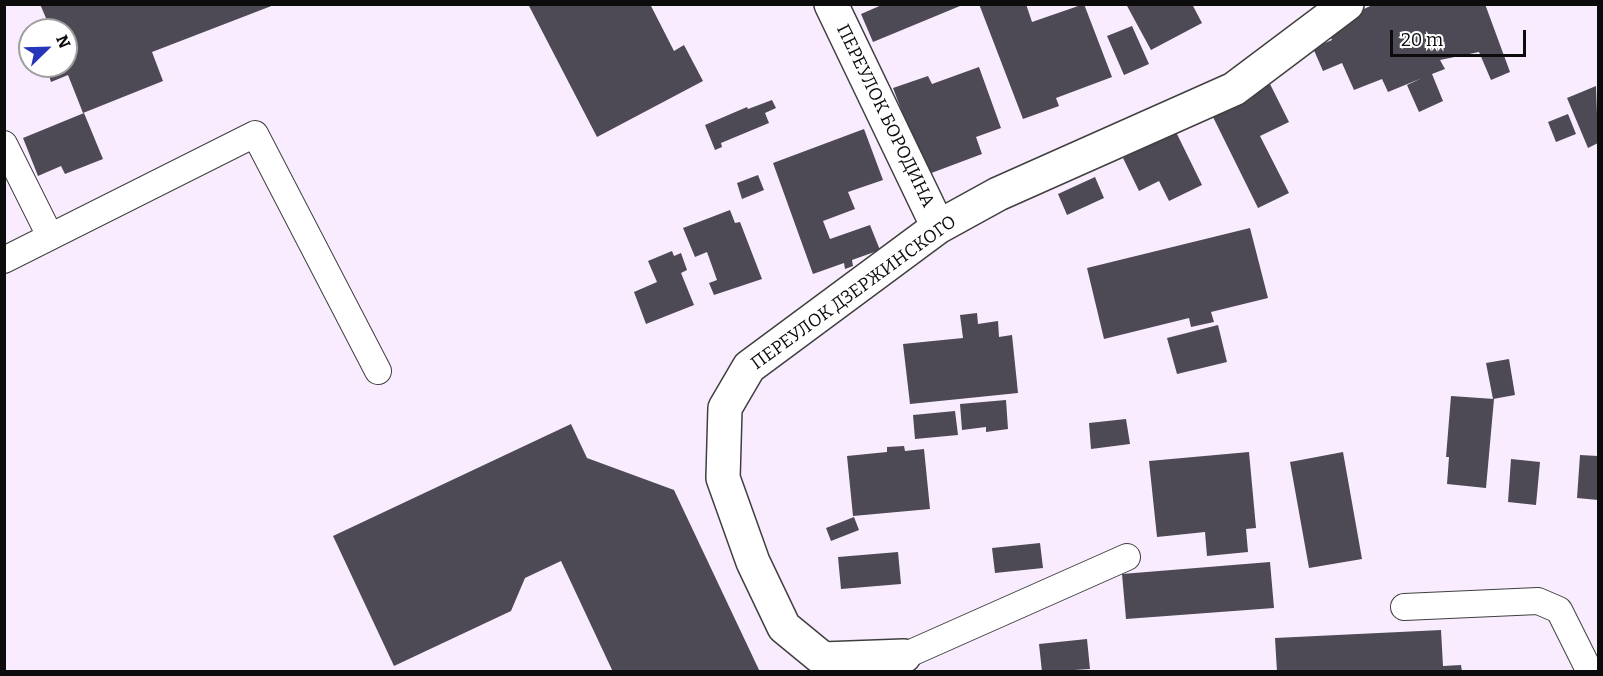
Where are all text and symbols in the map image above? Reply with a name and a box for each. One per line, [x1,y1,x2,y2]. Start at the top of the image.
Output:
north arrow [18,18,78,78]
scale bar [1393,18,1530,56]
street label: ПЕРЕУЛОК БОРОДИНА [831,21,939,211]
text: 20 m [1401,29,1443,51]
text: N [52,32,74,51]
street label: ПЕРЕУЛОК ДЗЕРЖИНСКОГО [747,211,961,375]

